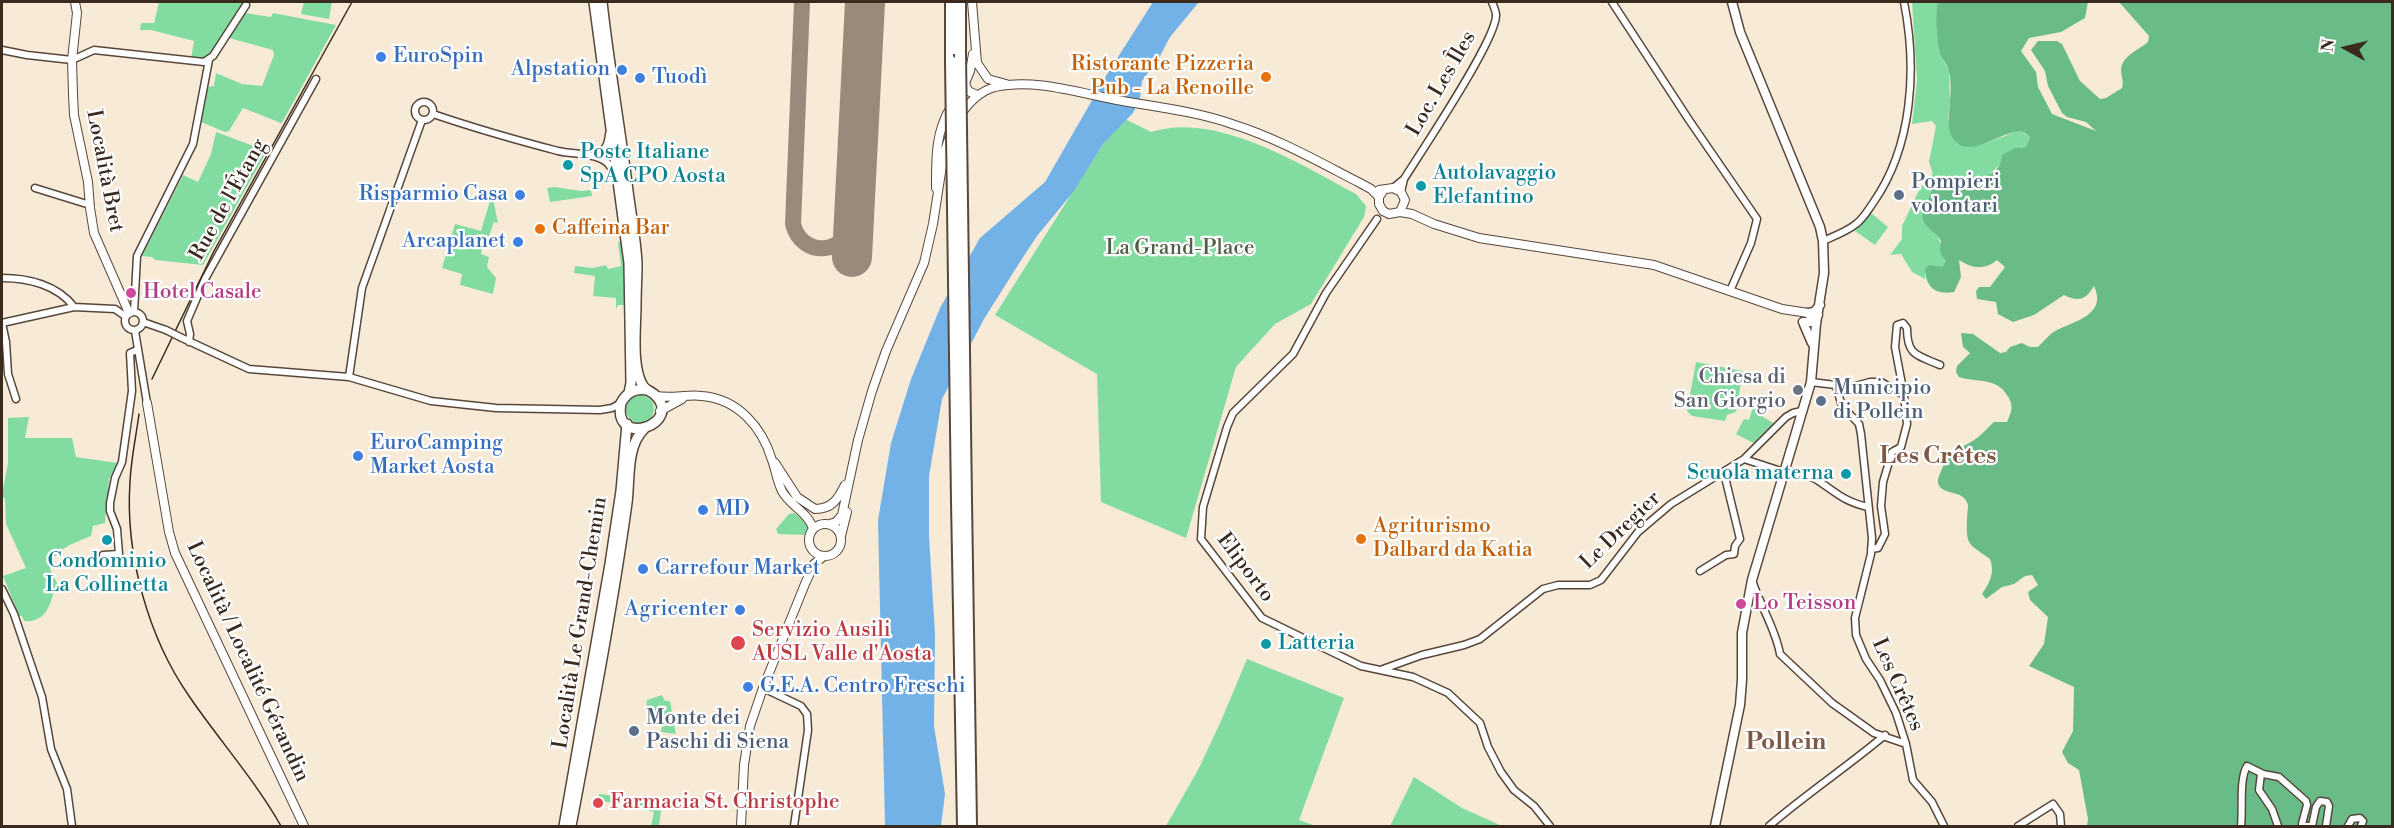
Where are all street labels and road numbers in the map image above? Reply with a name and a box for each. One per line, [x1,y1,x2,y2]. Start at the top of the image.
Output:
street label: Loc. Les Îles [1402,27,1482,141]
street label: Località Bret [80,108,128,234]
street label: Rue de l'Étang [185,135,273,265]
street label: Le Dregier [1576,486,1666,576]
street label: Località Le Grand-Chemin [549,495,613,751]
street label: Eliporto [1211,528,1279,608]
street label: Località / Localité Gérandin [180,538,314,786]
street label: Les Crêtes [1865,635,1929,735]

